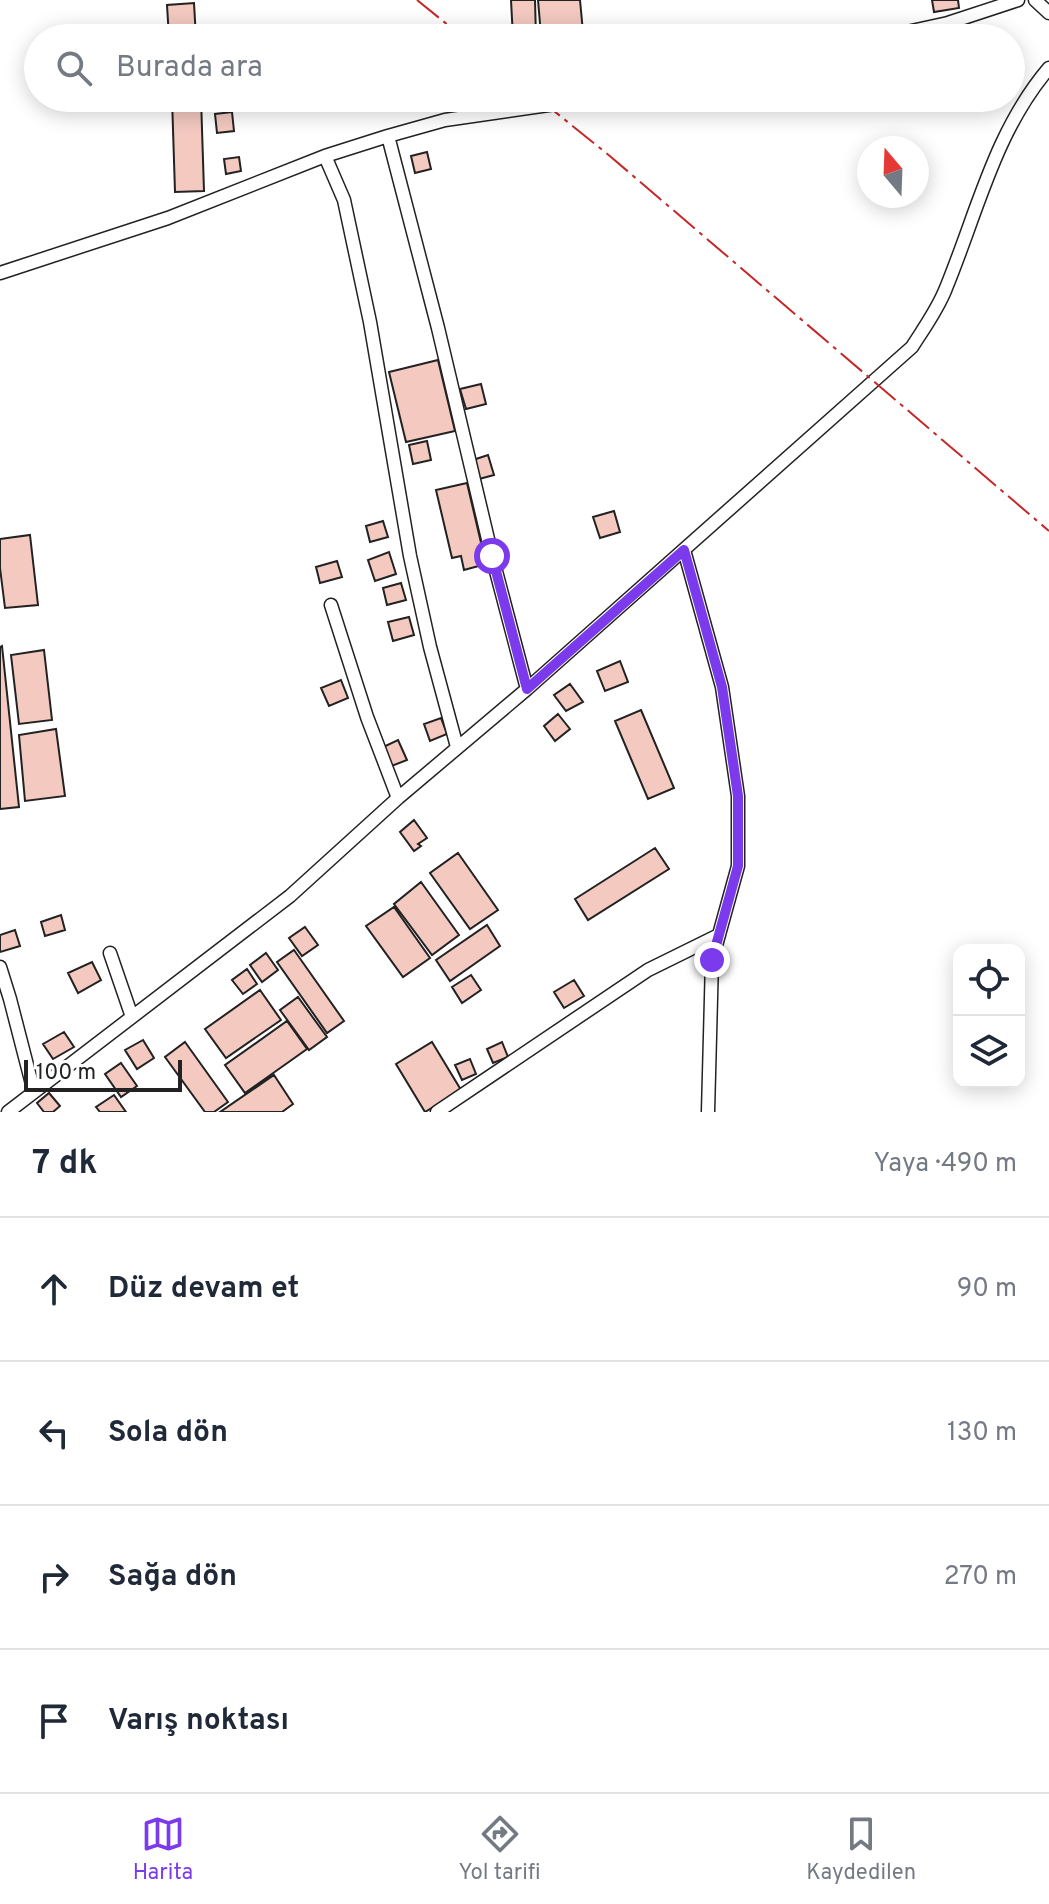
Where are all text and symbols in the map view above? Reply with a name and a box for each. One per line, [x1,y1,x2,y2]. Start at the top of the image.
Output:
search box [24,24,1025,112]
icon: search [52,46,96,90]
text: Burada ara [116,50,263,87]
north arrow [857,136,929,208]
route start [474,538,510,574]
route end [694,942,730,978]
map controls [953,944,1025,1088]
button: locate [953,944,1025,1016]
button: layers [953,1016,1025,1088]
scale bar [24,1056,182,1092]
text: 100 m [36,1060,96,1087]
text: 7 dk [32,1143,97,1186]
text: Yaya · 490 m [874,1148,1017,1181]
icon: ahead [32,1267,76,1311]
text: Düz devam et [108,1271,299,1308]
text: 90 m [957,1273,1017,1306]
icon: left [32,1411,76,1455]
text: Sola dön [108,1415,228,1452]
text: 130 m [947,1417,1017,1450]
icon: right [32,1555,76,1599]
text: Sağa dön [108,1559,237,1596]
text: 270 m [944,1561,1017,1594]
icon: arrive [32,1699,76,1743]
text: Varış noktası [108,1703,289,1740]
tab: Harita [133,1812,193,1887]
tab: Yol tarifi [459,1812,541,1887]
tab: Kaydedilen [806,1812,916,1887]

